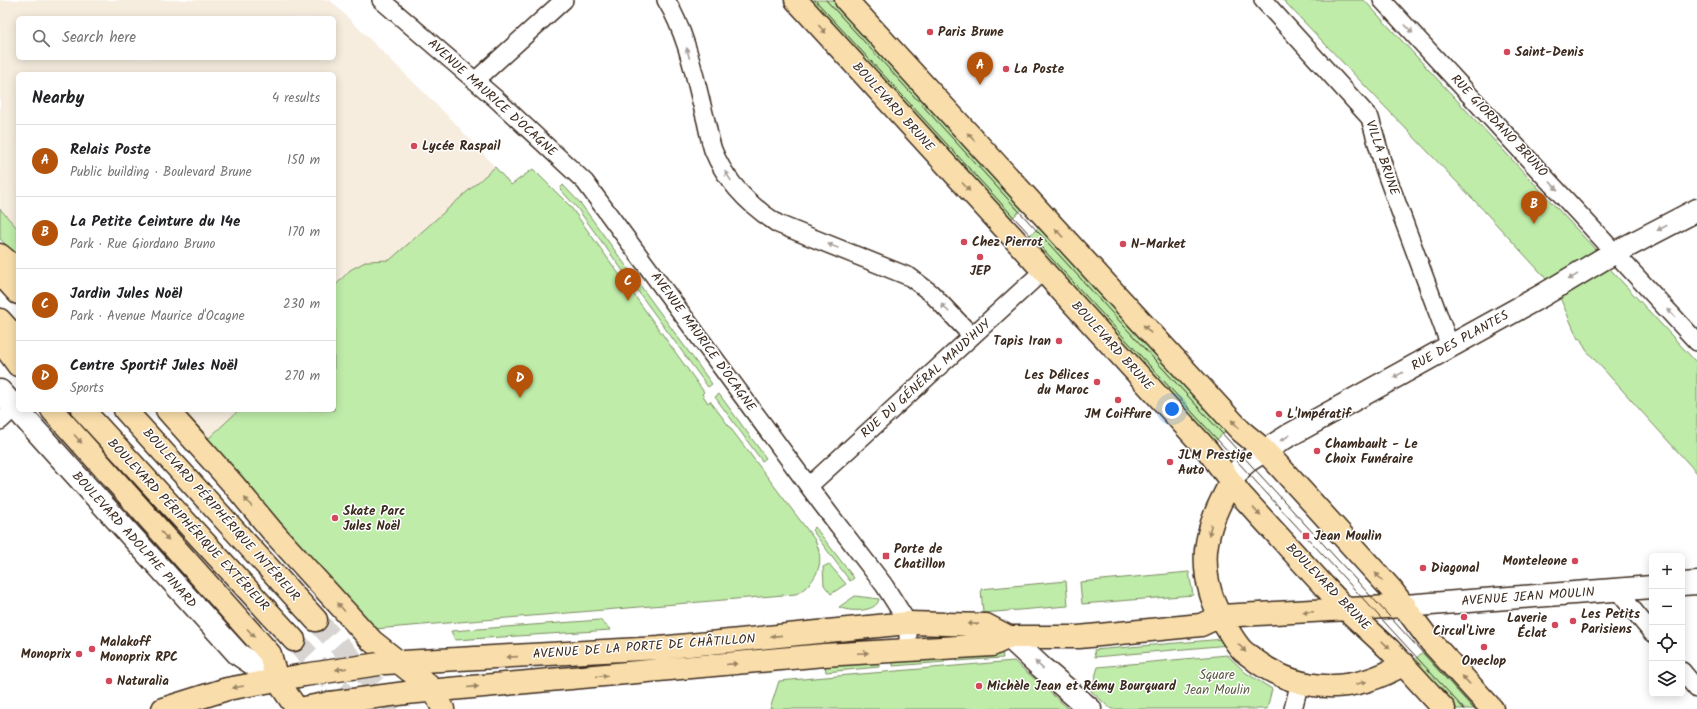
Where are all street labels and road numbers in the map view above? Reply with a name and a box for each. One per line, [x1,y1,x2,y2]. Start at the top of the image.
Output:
street label: AVENUE MAURICE D'OCAGNE [422,34,562,162]
street label: BOULEVARD BRUNE [847,57,939,157]
street label: RUE GIORDANO BRUNO [1445,70,1553,182]
street label: VILLA BRUNE [1359,118,1405,199]
street label: AVENUE MAURICE D'OCAGNE [645,268,761,417]
street label: BOULEVARD BRUNE [1066,296,1158,396]
street label: RUE DES PLANTES [1407,305,1513,377]
street label: RUE DU GÉNÉRAL MAUD'HUY [856,314,996,444]
street label: BOULEVARD PÉRIPHÉRIQUE INTÉRIEUR [137,424,305,607]
street label: BOULEVARD PÉRIPHÉRIQUE EXTÉRIEUR [102,434,274,616]
street label: BOULEVARD ADOLPHE PINARD [66,467,202,613]
street label: BOULEVARD BRUNE [1281,538,1376,636]
street label: AVENUE JEAN MOULIN [1461,582,1595,612]
street label: AVENUE DE LA PORTE DE CHÂTILLON [532,629,756,665]

